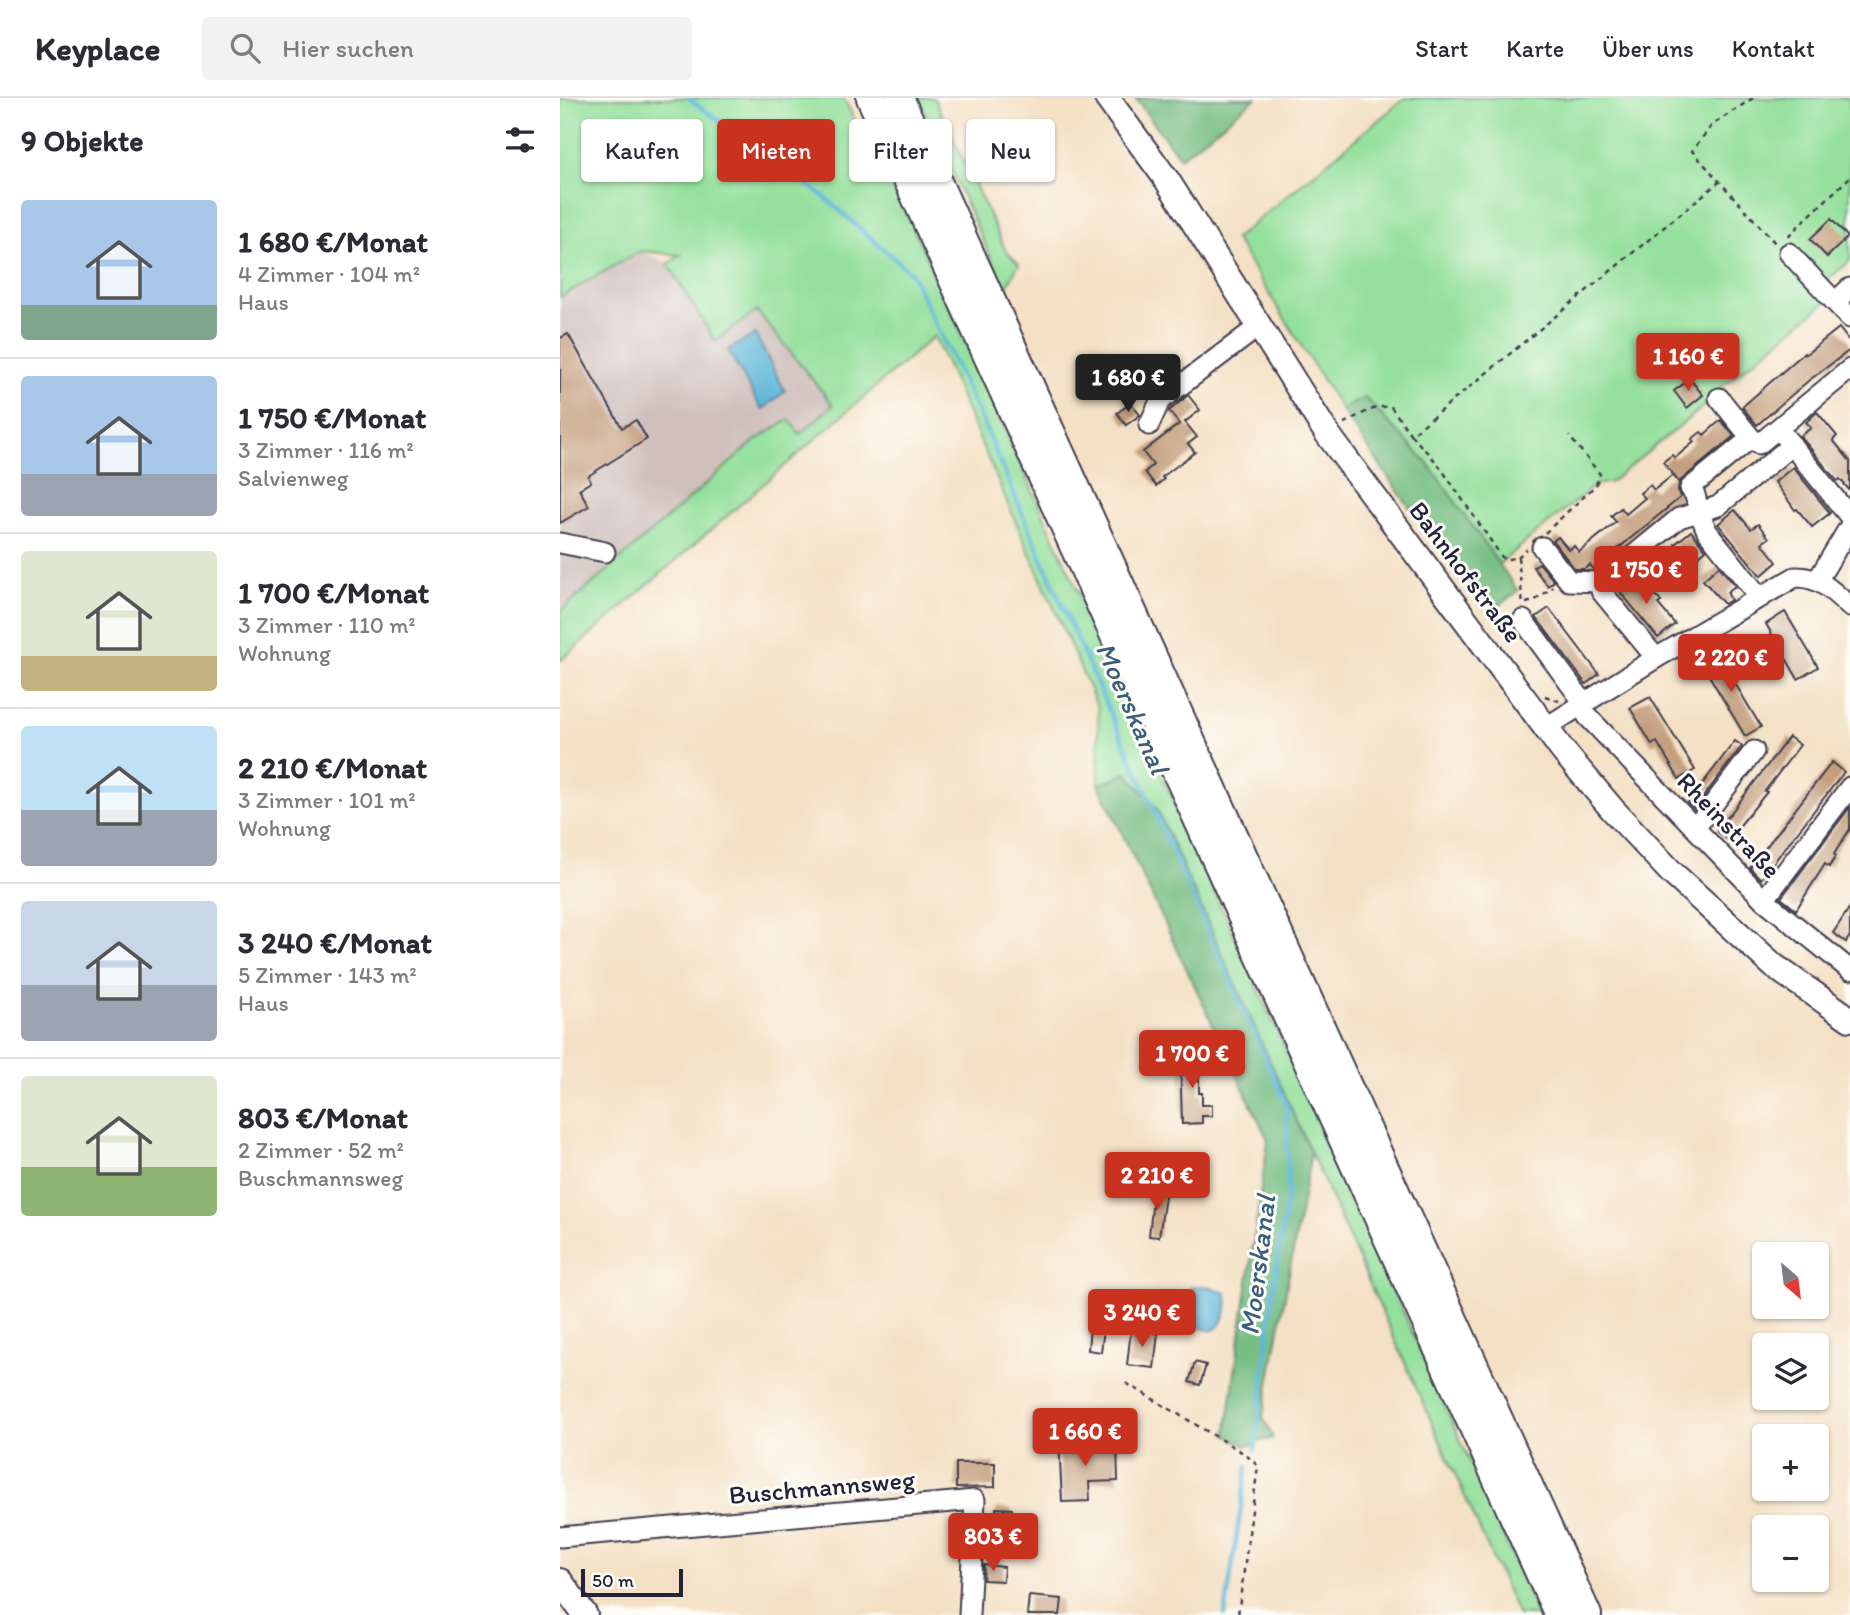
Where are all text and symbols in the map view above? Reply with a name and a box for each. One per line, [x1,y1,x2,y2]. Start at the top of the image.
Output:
search box [202,17,692,80]
text: Keyplace [35,29,160,68]
icon: search [226,29,264,67]
text: Hier suchen [282,32,414,64]
text: Start [1415,34,1468,63]
text: Karte [1506,34,1564,63]
text: Über uns [1602,34,1694,63]
text: Kontakt [1732,34,1815,63]
chip: Kaufen [581,119,703,182]
chip: Mieten [717,119,835,182]
chip: Filter [849,119,952,182]
chip: Neu [966,119,1055,182]
icon: filters [501,121,539,159]
text: 9 Objekte [21,122,144,159]
text: 1 680 €/Monat [238,223,428,260]
icon: home [77,228,161,312]
text: 4 Zimmer · 104 m² [238,260,420,288]
text: Haus [238,288,289,316]
pin: 1 160 € [1623,334,1753,393]
text: 1 160 € [1652,342,1724,370]
pin: 1 680 € [1063,354,1193,414]
text: 1 680 € [1091,363,1165,391]
text: 1 750 €/Monat [238,399,426,436]
icon: home [77,404,161,488]
text: 3 Zimmer · 116 m² [238,436,414,464]
text: Salvienweg [238,464,348,492]
street label: Bahnhofstraße [1402,495,1530,649]
pin: 1 750 € [1581,546,1711,606]
text: 1 750 € [1610,555,1682,583]
text: 1 700 €/Monat [238,574,429,611]
icon: home [77,579,161,663]
text: 3 Zimmer · 110 m² [238,611,416,639]
pin: 2 220 € [1666,634,1796,694]
water label: Moerskanal [1089,637,1178,781]
text: Wohnung [238,639,331,667]
text: 2 220 € [1694,643,1768,671]
text: 2 210 €/Monat [238,749,427,786]
icon: home [77,754,161,838]
street label: Rheinstraße [1670,765,1788,885]
text: 3 Zimmer · 101 m² [238,786,416,814]
text: Wohnung [238,814,331,842]
text: 3 240 €/Monat [238,924,432,961]
icon: home [77,929,161,1013]
text: 5 Zimmer · 143 m² [238,961,417,989]
text: Haus [238,989,289,1017]
pin: 1 700 € [1127,1030,1257,1090]
text: 1 700 € [1155,1039,1229,1067]
text: 803 €/Monat [238,1099,408,1136]
icon: home [77,1104,161,1188]
text: 2 Zimmer · 52 m² [238,1136,404,1164]
pin: 2 210 € [1092,1152,1222,1212]
text: 2 210 € [1121,1161,1193,1189]
text: Buschmannsweg [238,1164,403,1192]
water label: Moerskanal [1232,1191,1283,1337]
north arrow [1752,1242,1829,1320]
map controls [1752,1242,1829,1592]
pin: 3 240 € [1077,1290,1207,1349]
text: 3 240 € [1104,1298,1180,1326]
button: layers [1752,1333,1829,1410]
pin: 1 660 € [1020,1408,1150,1468]
text: 1 660 € [1049,1417,1121,1445]
button: + [1752,1424,1829,1501]
street label: Buschmannsweg [728,1463,917,1511]
pin: 803 € [944,1514,1042,1573]
button: − [1752,1515,1829,1592]
text: 803 € [964,1522,1022,1550]
scale bar [581,1566,682,1598]
text: 50 m [592,1569,634,1592]

